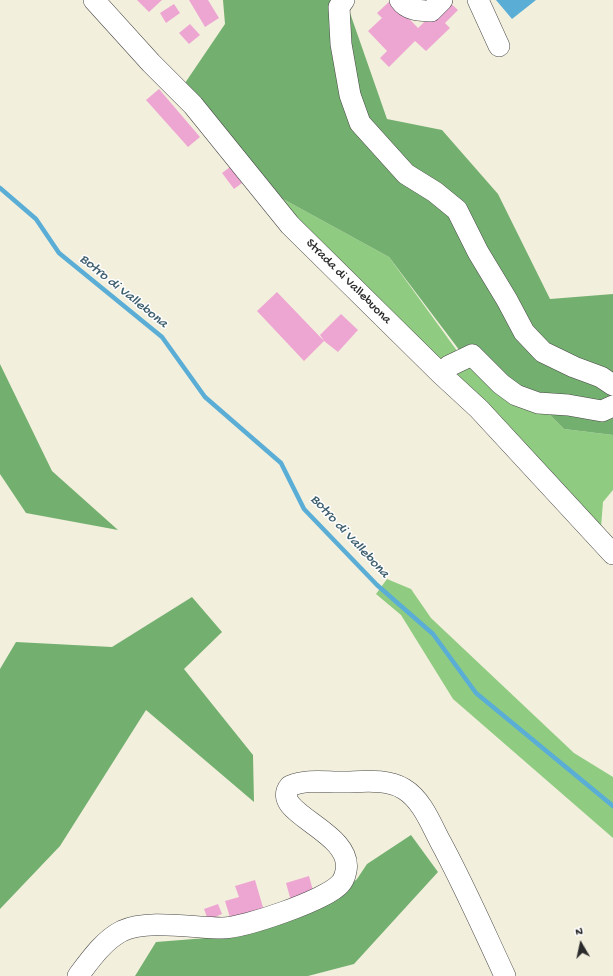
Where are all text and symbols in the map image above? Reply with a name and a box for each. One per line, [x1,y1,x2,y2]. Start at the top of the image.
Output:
street label: Strada di Vallebuona [302,236,394,328]
water label: Botro di Vallebona [76,251,170,333]
water label: Botro di Vallebona [306,492,392,582]
north arrow [561,924,601,964]
text: N [575,926,584,939]

